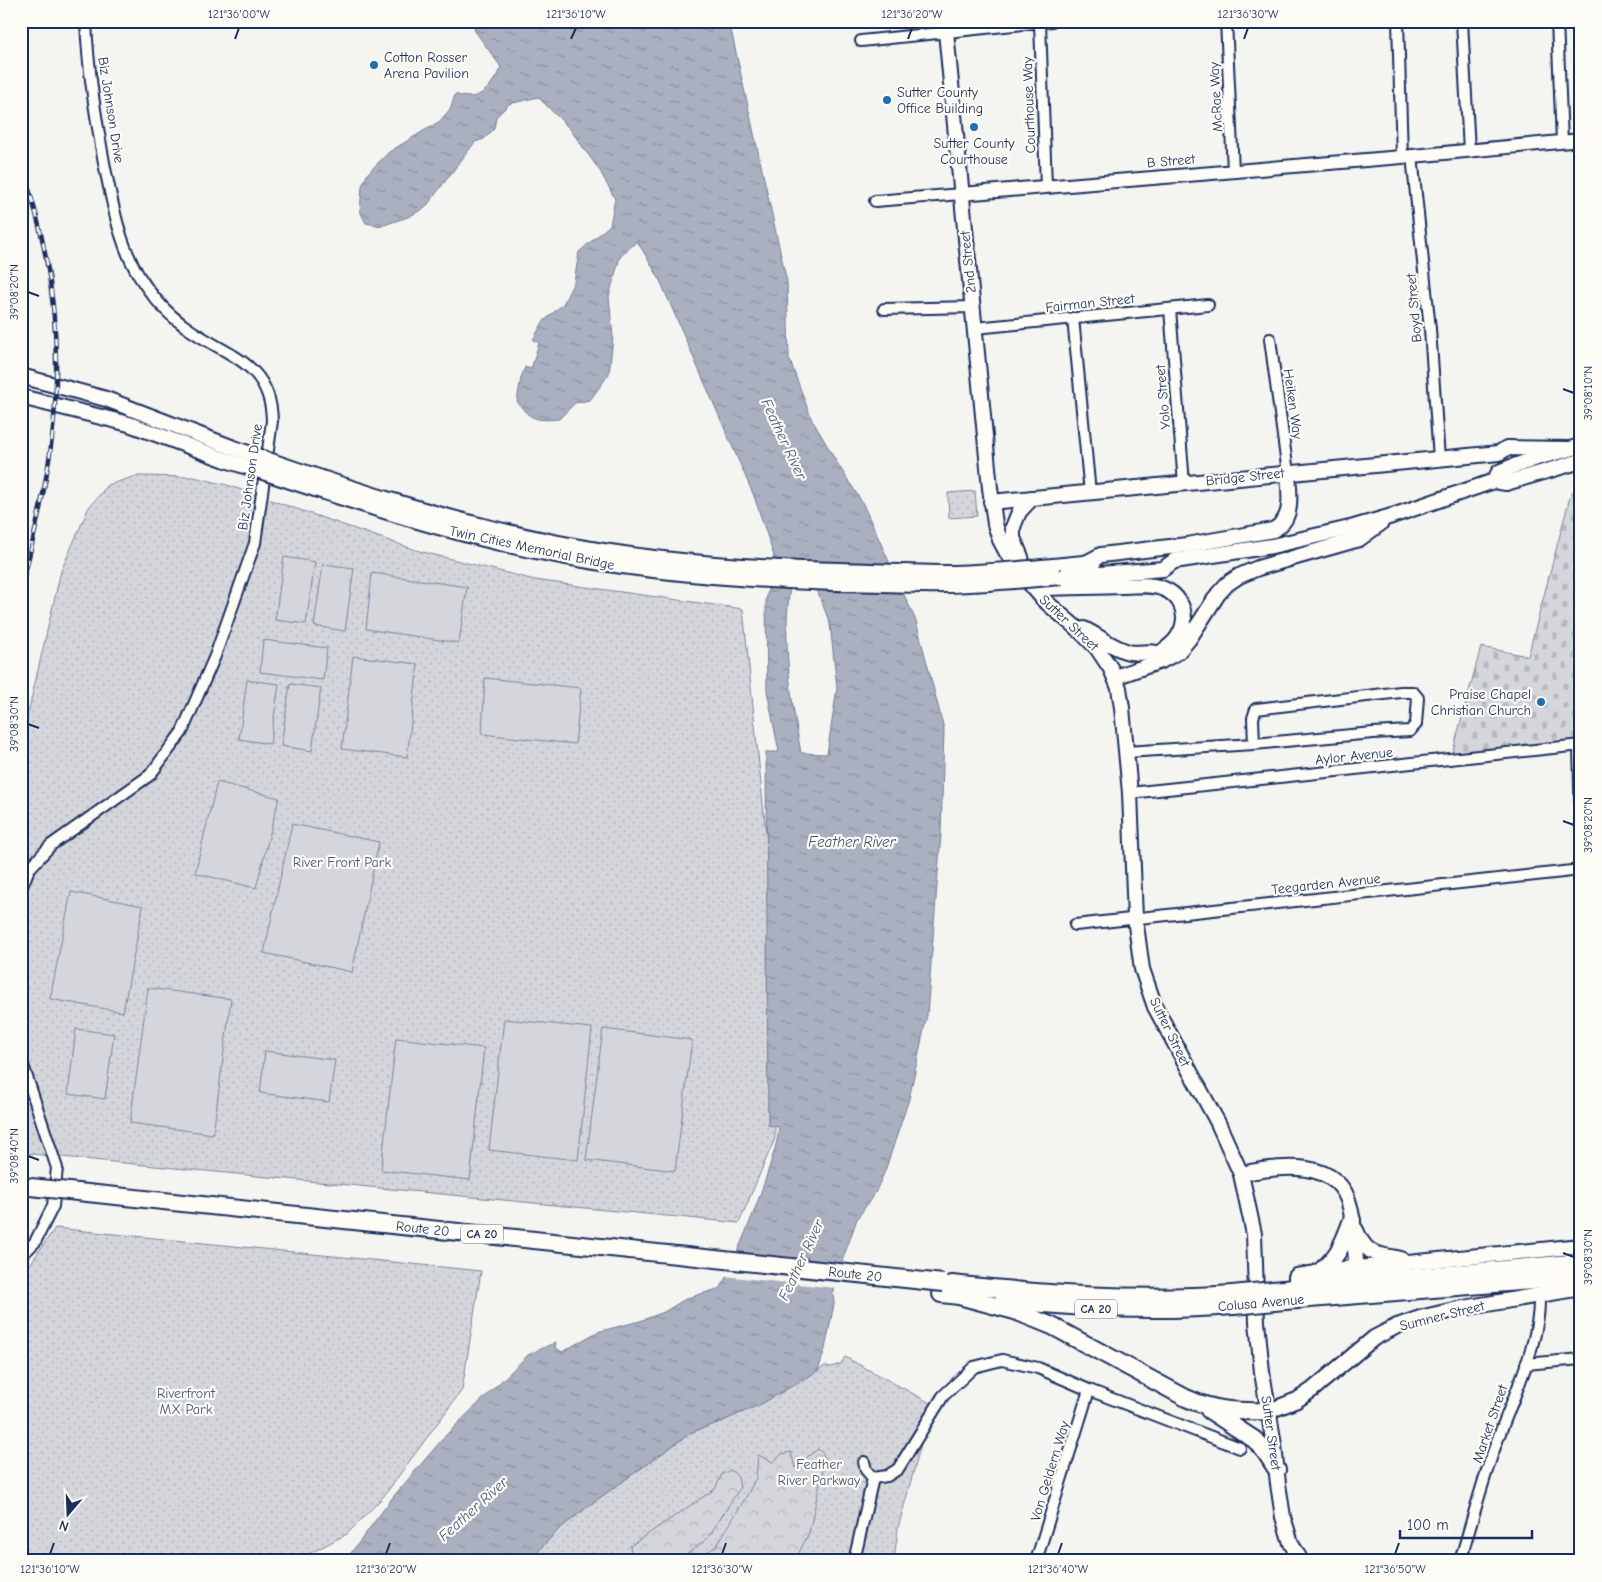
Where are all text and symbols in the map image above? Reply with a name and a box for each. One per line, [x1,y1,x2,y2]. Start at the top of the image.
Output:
text: 121°36'00"W [208,7,271,21]
text: 121°36'10"W [546,7,606,21]
text: 121°36'20"W [882,7,943,21]
text: 121°36'30"W [1218,7,1279,21]
place label: Cotton Rosser Arena Pavilion [384,49,469,82]
street label: Biz Johnson Drive [94,56,128,164]
street label: Courthouse Way [1019,56,1039,154]
marker: Cotton Rosser Arena Pavilion [368,59,380,71]
street label: McRae Way [1206,61,1226,133]
place label: Sutter County Office Building [897,84,983,117]
marker: Sutter County Office Building [881,94,893,106]
marker: Sutter County Courthouse [968,121,980,133]
place label: Sutter County Courthouse [934,135,1015,168]
street label: B Street [1146,150,1197,172]
street label: 2nd Street [956,229,980,294]
text: 39°08'20"N [7,264,21,320]
street label: Boyd Street [1402,272,1425,343]
street label: Fairman Street [1045,290,1136,316]
street label: Yolo Street [1152,363,1174,430]
text: 39°08'10"N [1581,366,1595,420]
street label: Heiken Way [1280,368,1306,441]
water label: Feather River [757,396,811,483]
street label: Biz Johnson Drive [234,423,266,531]
street label: Bridge Street [1205,464,1286,490]
street label: Twin Cities Memorial Bridge [448,522,616,574]
street label: Sutter Street [1036,591,1103,655]
place label: Praise Chapel Christian Church [1431,686,1531,719]
text: 39°08'30"N [7,696,21,752]
marker: Praise Chapel Christian Church [1535,696,1547,708]
street label: Aylor Avenue [1314,743,1394,769]
text: 39°08'20"N [1581,797,1595,853]
water label: Feather River [808,833,897,851]
park label: River Front Park [293,854,391,871]
street label: Teegarden Avenue [1271,870,1381,898]
street label: Sutter Street [1146,995,1194,1070]
text: 39°08'40"N [7,1128,21,1184]
water label: Feather River [774,1216,828,1303]
street label: Route 20 [395,1217,450,1240]
road number: CA 20 [461,1224,503,1244]
text: 39°08'30"N [1581,1229,1595,1285]
street label: Route 20 [828,1263,883,1285]
street label: Colusa Avenue [1217,1291,1305,1315]
street label: Sumner Street [1398,1297,1487,1335]
road number: CA 20 [1075,1300,1117,1318]
street label: Market Street [1469,1382,1512,1465]
park label: Riverfront MX Park [157,1385,216,1418]
street label: Sutter Street [1257,1395,1285,1472]
street label: Von Geldern Way [1027,1418,1074,1523]
park label: Feather River Parkway [778,1456,861,1489]
water label: Feather River [435,1472,512,1545]
north arrow [42,1490,92,1540]
scale bar [1400,1507,1532,1539]
text: N [57,1516,71,1535]
text: 100 m [1407,1516,1449,1534]
text: 121°36'10"W [20,1562,80,1576]
text: 121°36'20"W [356,1562,417,1576]
text: 121°36'30"W [692,1562,753,1576]
text: 121°36'40"W [1028,1562,1089,1576]
text: 121°36'50"W [1364,1562,1426,1576]

